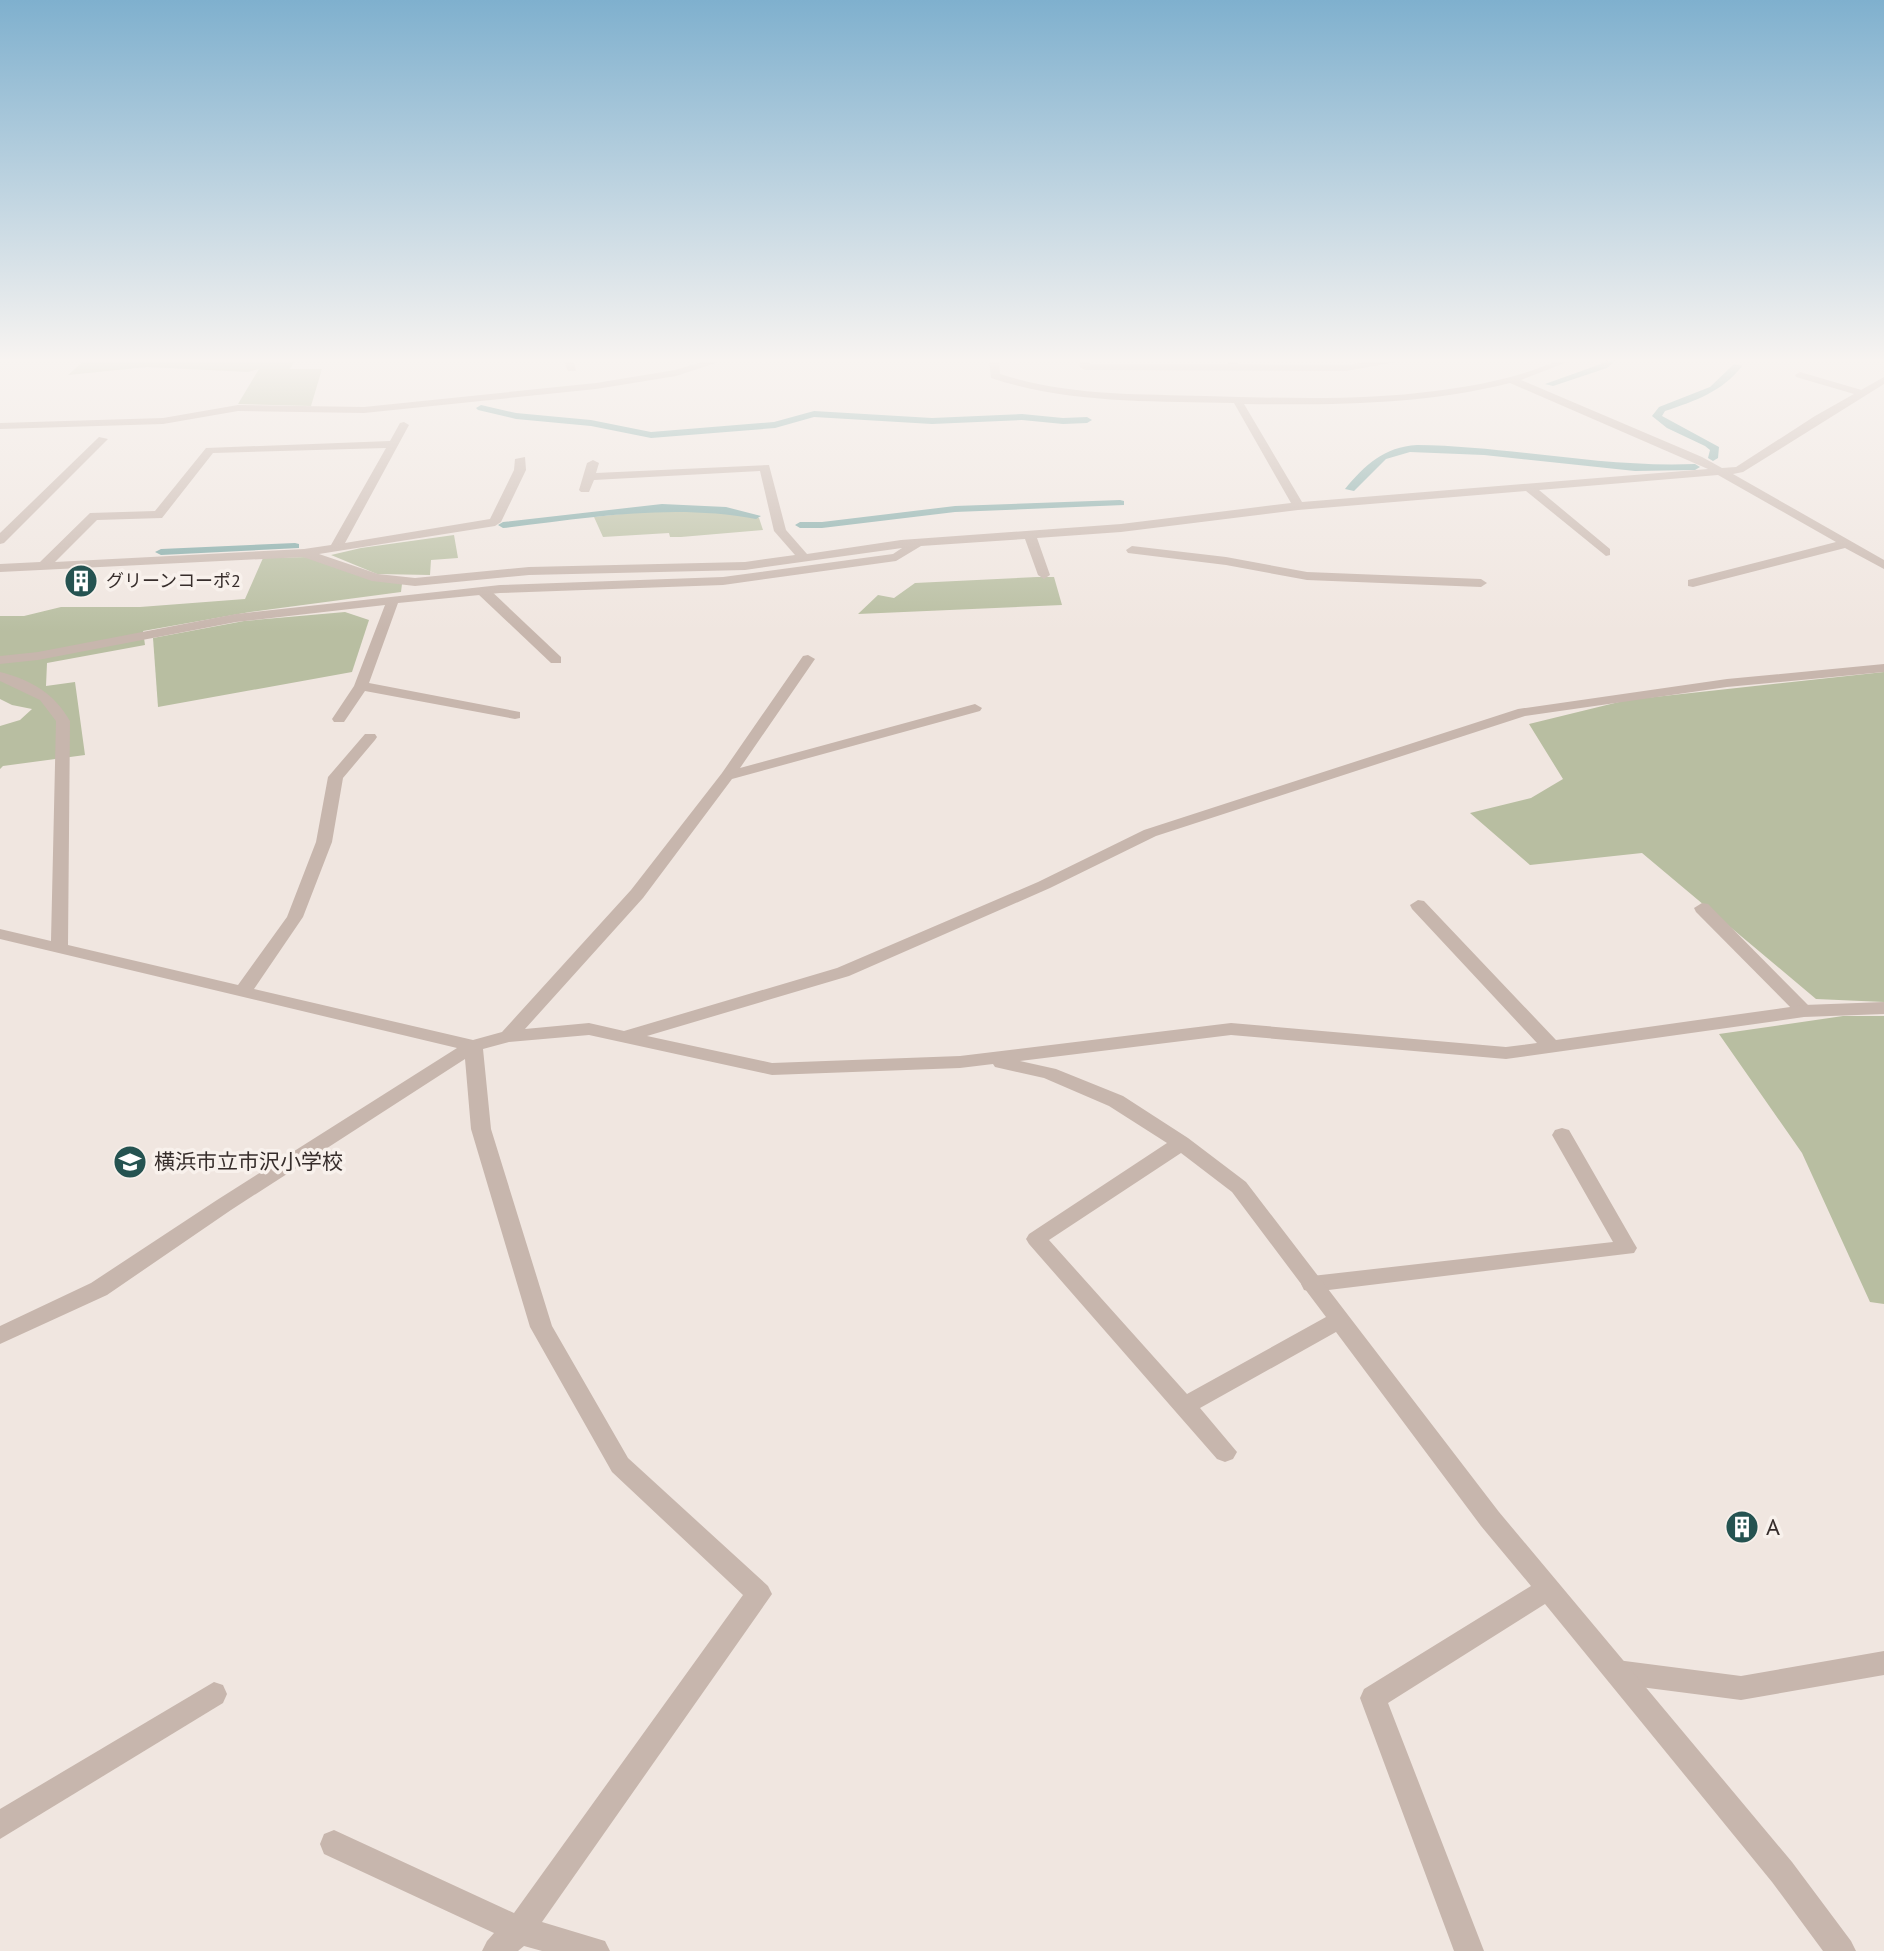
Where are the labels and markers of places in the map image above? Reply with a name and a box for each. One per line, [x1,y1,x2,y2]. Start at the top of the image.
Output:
building icon: グリーンコーポ2 [62,562,100,600]
place label: グリーンコーポ2 [106,569,241,592]
school or university icon: 横浜市立市沢小学校 [111,1143,149,1181]
place label: 横浜市立市沢小学校 [154,1148,343,1175]
building icon: A [1723,1508,1761,1546]
place label: A [1766,1511,1780,1542]

